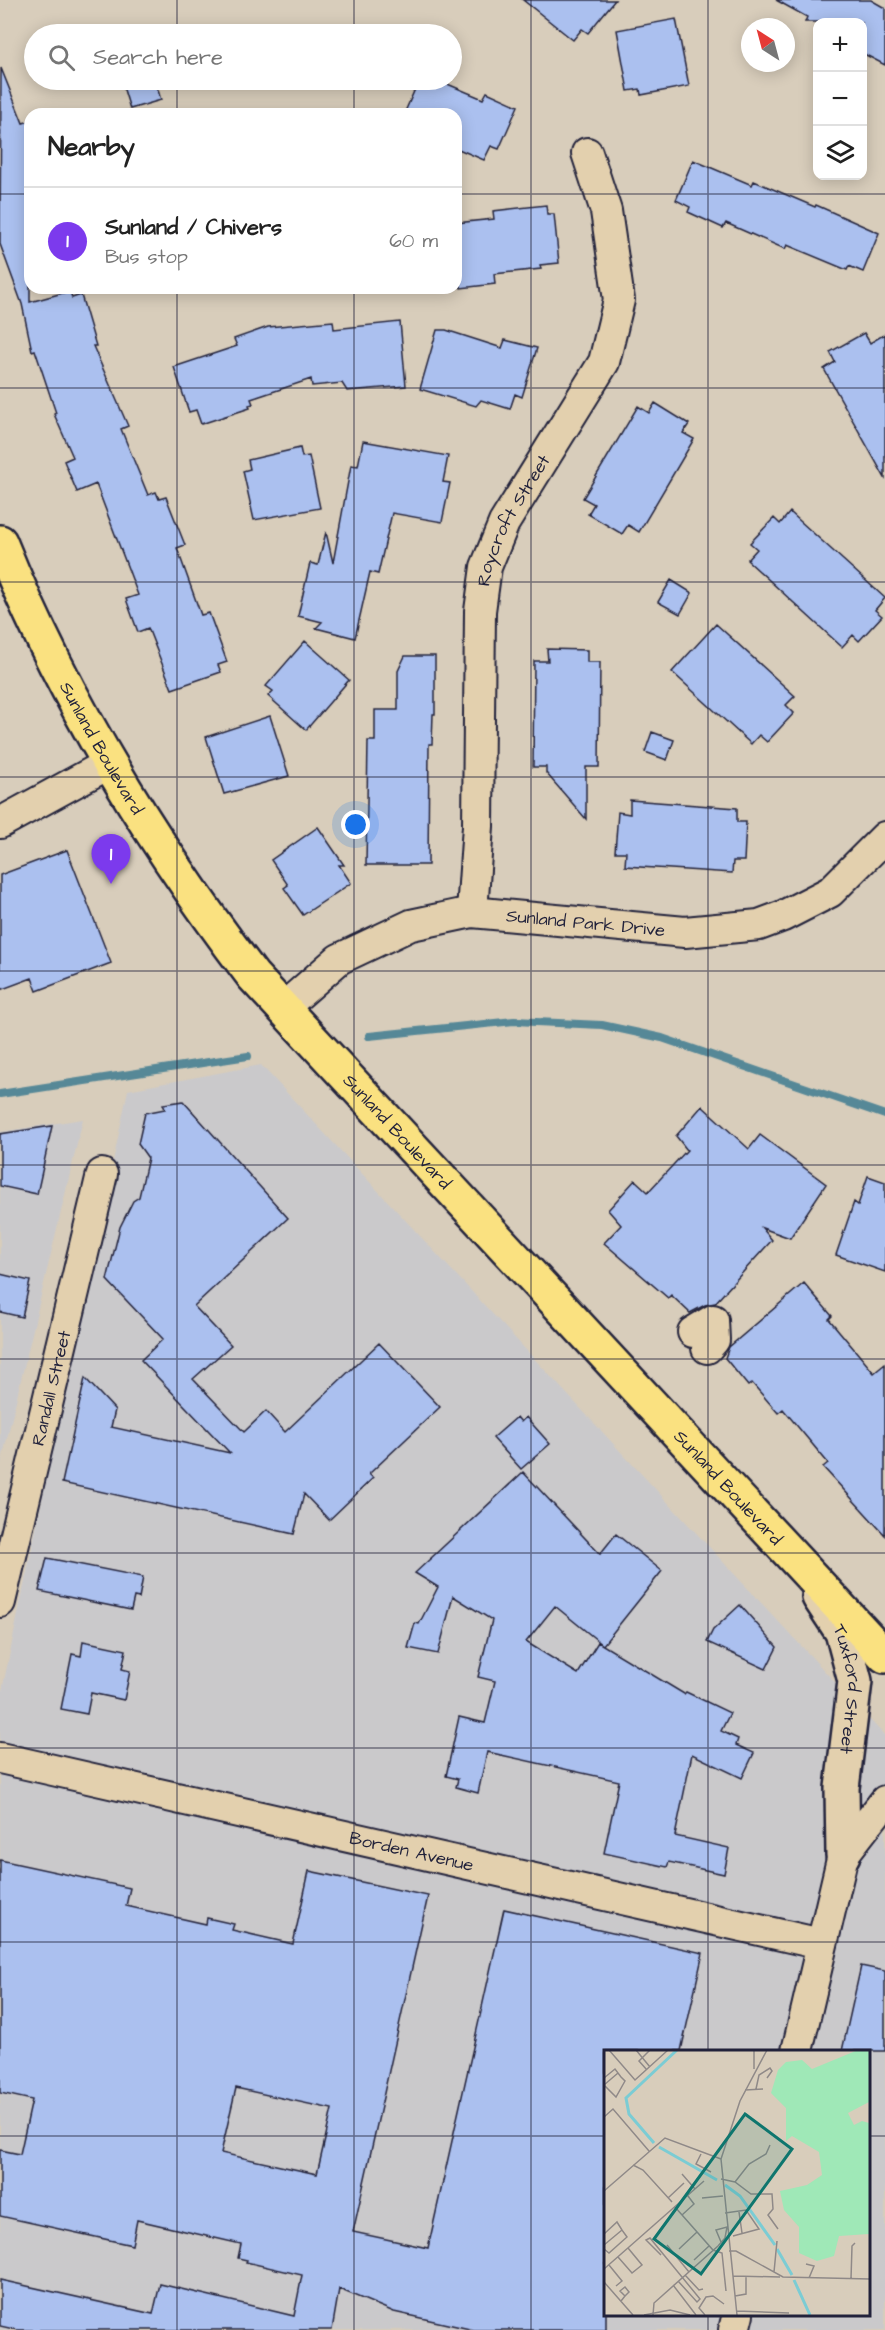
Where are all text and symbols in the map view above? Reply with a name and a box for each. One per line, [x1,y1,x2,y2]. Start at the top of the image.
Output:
north arrow [741,18,795,72]
map controls [813,18,867,180]
button: + [813,18,867,72]
search box [24,24,462,90]
icon: search [45,41,78,74]
text: Search here [93,42,223,73]
button: − [813,72,867,126]
button: layers [813,126,867,180]
text: Nearby [48,129,135,165]
text: Sunland / Chivers [105,212,282,243]
text: 1 [66,227,69,255]
text: 60 m [389,227,438,255]
text: Bus stop [105,243,188,271]
street label: Roycroft Street [472,449,557,588]
street label: Sunland Boulevard [53,677,149,820]
your location [341,810,370,839]
pin: 1 [92,834,130,884]
street label: Sunland Park Drive [505,903,666,943]
street label: Sunland Boulevard [337,1068,457,1195]
street label: Randall Street [26,1327,77,1448]
street label: Sunland Boulevard [668,1424,788,1551]
street label: Tuxford Street [827,1619,867,1756]
street label: Borden Avenue [347,1826,476,1878]
inset map [604,2050,870,2315]

